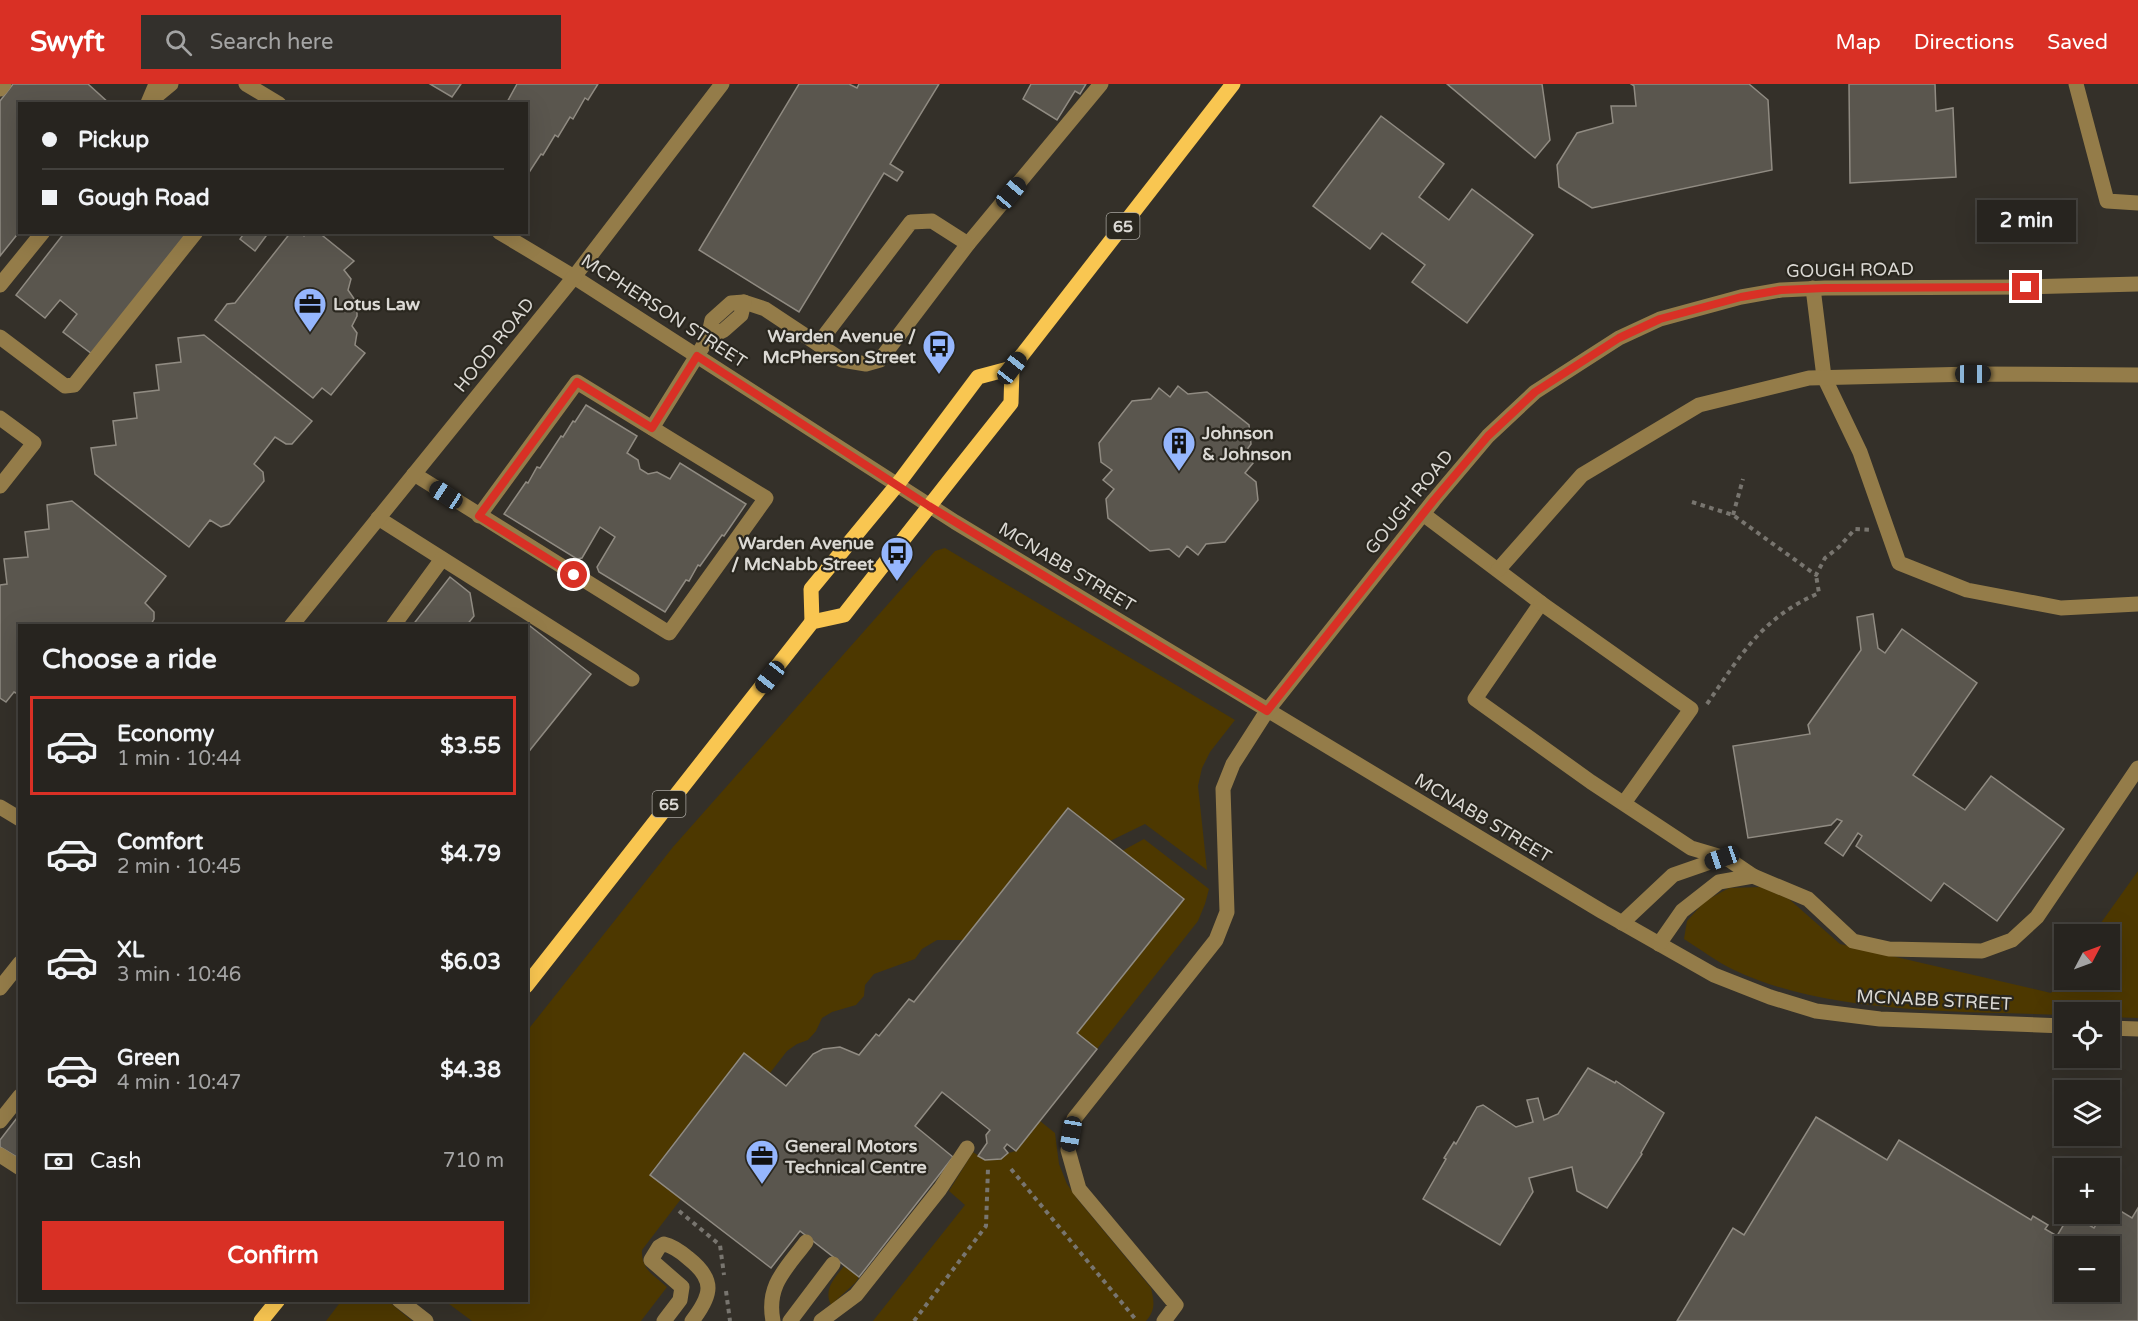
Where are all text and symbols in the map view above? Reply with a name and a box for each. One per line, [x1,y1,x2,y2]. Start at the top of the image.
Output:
search box [141,15,561,69]
text: Swyft [30,25,105,59]
icon: search [162,26,195,59]
text: Search here [210,29,333,55]
text: Map [1835,30,1881,55]
text: Directions [1914,30,2014,55]
text: Saved [2047,30,2108,55]
text: Pickup [78,127,149,153]
car [993,173,1029,213]
text: Gough Road [78,185,210,211]
callout: 2 min [1976,200,2076,242]
text: 2 min [2000,209,2053,233]
road number: 65 [1106,213,1140,239]
street label: MCPHERSON STREET [577,249,751,373]
street label: GOUGH ROAD [1786,258,1914,282]
route end [2012,273,2039,300]
office icon: Lotus Law [292,286,328,333]
place label: Lotus Law [333,293,421,315]
street label: HOOD ROAD [449,293,539,397]
place label: Warden Avenue / McPherson Street [763,325,916,368]
bus stop icon: Warden Avenue / McPherson Street [921,328,957,375]
car [994,348,1030,388]
car [1955,365,1991,383]
place label: Johnson & Johnson [1201,422,1292,465]
building icon: Johnson & Johnson [1161,425,1197,472]
street label: GOUGH ROAD [1360,445,1458,559]
car [426,478,466,512]
street label: MCNABB STREET [995,518,1139,616]
place label: Warden Avenue / McNabb Street [731,532,874,575]
bus stop icon: Warden Avenue / McNabb Street [879,535,915,582]
route start [560,561,587,588]
text: Choose a ride [42,643,217,676]
car [752,657,788,697]
icon: car [45,719,99,773]
text: Economy [117,721,214,747]
text: $3.55 [440,733,501,759]
text: 1 min · 10:44 [117,747,241,771]
street label: MCNABB STREET [1411,769,1555,867]
road number: 65 [652,791,686,817]
icon: car [45,827,99,881]
text: Comfort [117,829,203,855]
text: $4.79 [440,841,501,867]
car [1702,844,1742,872]
text: 2 min · 10:45 [117,855,241,879]
north arrow [2054,924,2120,990]
map controls [2054,924,2120,1302]
icon: car [45,935,99,989]
text: XL [117,937,144,963]
text: $6.03 [440,949,501,975]
text: 3 min · 10:46 [117,963,241,987]
street label: MCNABB STREET [1856,985,2012,1015]
button: locate [2054,1002,2120,1068]
icon: car [45,1043,99,1097]
text: Green [117,1045,180,1071]
text: $4.38 [440,1057,501,1083]
text: 4 min · 10:47 [117,1071,241,1095]
button: layers [2054,1080,2120,1146]
car [1059,1115,1083,1153]
place label: General Motors Technical Centre [784,1135,927,1178]
office icon: General Motors Technical Centre [744,1138,780,1185]
icon: cash [42,1145,75,1178]
text: Cash [90,1148,142,1174]
text: 710 m [443,1149,504,1173]
button: + [2054,1158,2120,1224]
button: Confirm [42,1221,504,1290]
button: − [2054,1236,2120,1302]

